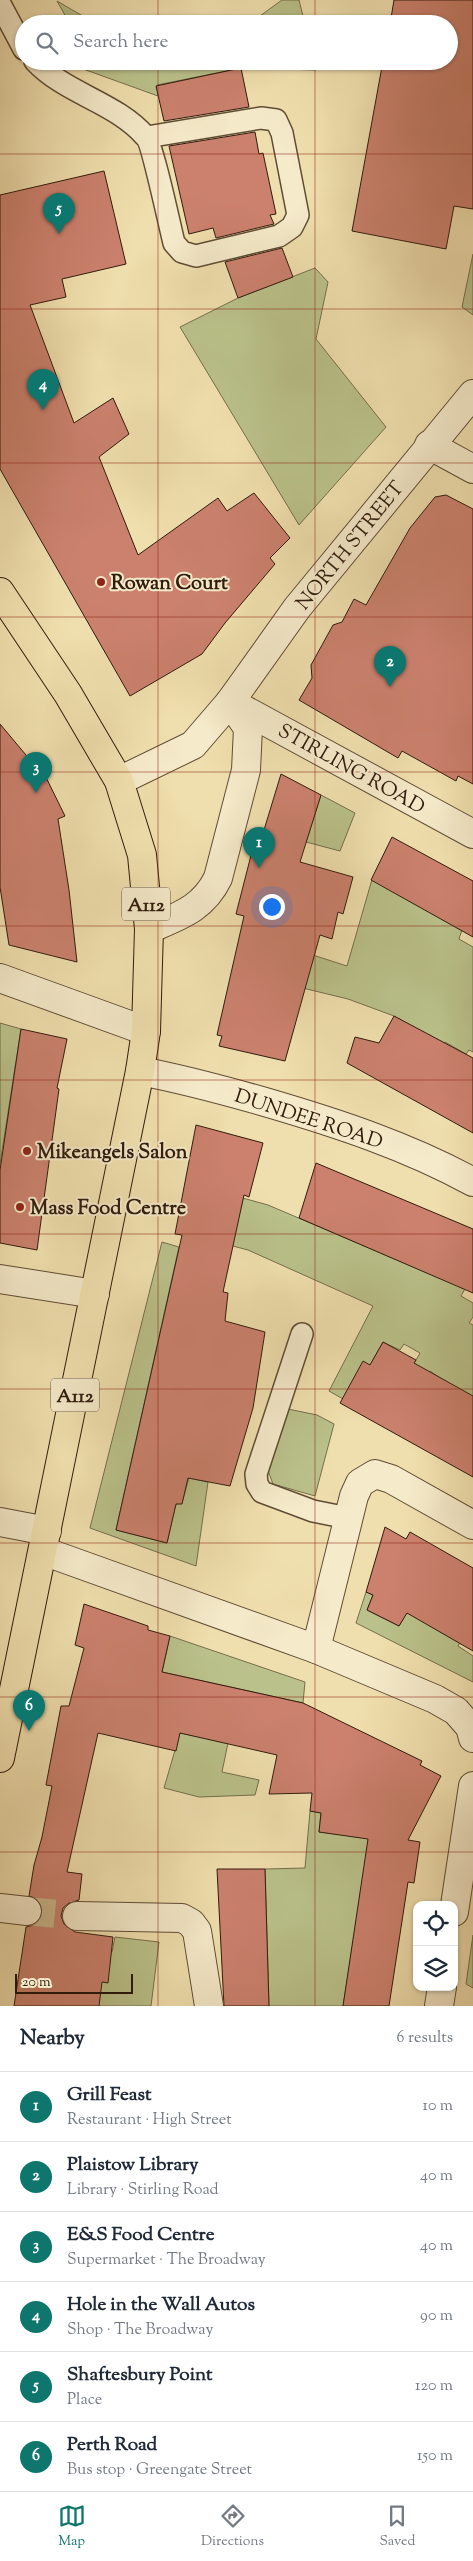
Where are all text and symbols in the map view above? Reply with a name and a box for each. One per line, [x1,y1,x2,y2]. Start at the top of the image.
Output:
search box [15,15,458,70]
icon: search [33,29,61,57]
text: Search here [73,29,168,56]
pin: 5 [43,193,75,234]
pin: 4 [27,369,59,410]
street label: NORTH STREET [290,476,412,617]
place label: Rowan Court [111,570,228,599]
marker: Rowan Court [95,576,107,588]
pin: 2 [374,646,406,687]
street label: STIRLING ROAD [272,718,430,823]
pin: 3 [20,752,52,793]
pin: 1 [243,827,275,868]
road number: A112 [122,888,170,921]
your location [259,894,285,920]
street label: DUNDEE ROAD [230,1083,386,1158]
place label: Mikeangels Salon [37,1139,188,1168]
marker: Mikeangels Salon [21,1145,33,1157]
place label: Mass Food Centre [30,1195,186,1224]
marker: Mass Food Centre [14,1201,26,1213]
road number: A112 [51,1378,99,1412]
pin: 6 [13,1690,45,1731]
map controls [413,1901,458,1991]
button: locate [413,1901,458,1946]
button: layers [413,1946,458,1991]
scale bar [15,1971,132,1994]
text: 20 m [22,1973,51,1993]
text: Nearby [20,2024,85,2054]
text: 6 results [397,2027,453,2050]
text: Grill Feast [67,2082,152,2109]
text: 1 [33,2095,39,2118]
text: 10 m [423,2095,453,2118]
text: Restaurant · High Street [67,2109,232,2132]
text: Plaistow Library [67,2152,199,2179]
text: 2 [32,2165,40,2188]
text: 40 m [420,2165,453,2188]
text: Library · Stirling Road [67,2179,219,2202]
text: E&S Food Centre [67,2222,215,2249]
text: 3 [33,2235,39,2258]
text: 40 m [420,2235,453,2258]
text: Supermarket · The Broadway [67,2249,266,2272]
text: Hole in the Wall Autos [67,2292,255,2319]
text: 4 [32,2305,40,2328]
text: 90 m [420,2305,453,2328]
text: Shop · The Broadway [67,2319,213,2342]
text: Shaftesbury Point [67,2362,213,2389]
text: 5 [33,2375,39,2398]
text: 120 m [415,2375,453,2398]
text: Place [67,2389,102,2412]
text: Perth Road [67,2432,157,2459]
text: 6 [32,2445,40,2468]
text: 150 m [417,2445,453,2468]
text: Bus stop · Greengate Street [67,2459,252,2482]
tab: Map [58,2502,86,2552]
tab: Directions [201,2502,264,2552]
tab: Saved [379,2502,415,2552]

